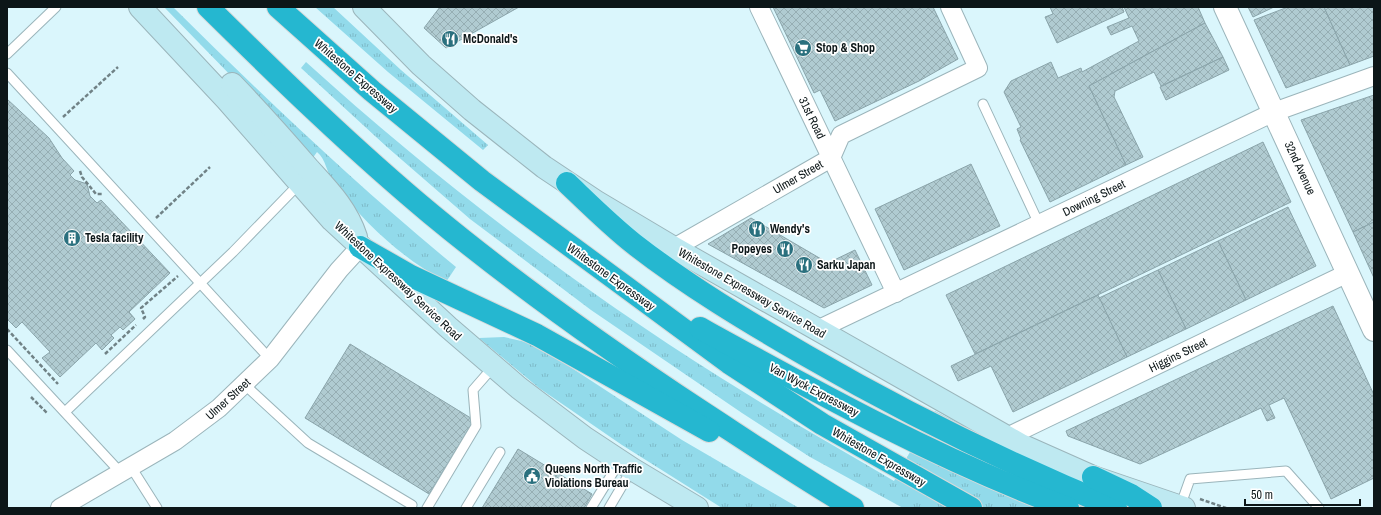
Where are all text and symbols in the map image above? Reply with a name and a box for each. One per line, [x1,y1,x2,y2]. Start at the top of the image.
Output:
restaurant icon: McDonald's [440,29,460,49]
place label: McDonald's [463,31,518,47]
street label: Whitestone Expressway [311,35,401,117]
supermarket icon: Stop & Shop [793,38,813,58]
place label: Stop & Shop [816,40,875,56]
street label: 31st Road [795,94,829,142]
street label: 32nd Avenue [1281,139,1319,197]
street label: Ulmer Street [770,156,826,198]
street label: Downing Street [1060,176,1128,220]
street label: Whitestone Expressway Service Road [331,218,465,344]
restaurant icon: Wendy's [747,219,767,239]
place label: Wendy's [770,221,810,237]
building icon: Tesla facility [62,228,82,248]
place label: Tesla facility [85,230,144,246]
restaurant icon: Popeyes [775,239,795,259]
street label: Whitestone Expressway [564,240,658,315]
place label: Popeyes [732,241,773,257]
street label: Whitestone Expressway Service Road [675,244,829,342]
restaurant icon: Sarku Japan [794,255,814,275]
place label: Sarku Japan [817,257,876,273]
street label: Higgins Street [1146,334,1210,376]
street label: Van Wyck Expressway [766,360,862,420]
street label: Ulmer Street [202,374,254,423]
street label: Whitestone Expressway [829,424,929,490]
place label: Queens North Traffic Violations Bureau [545,461,643,491]
public building icon: Queens North Traffic Violations Bureau [522,466,542,486]
scale bar [1245,481,1360,507]
text: 50 m [1251,487,1273,503]

